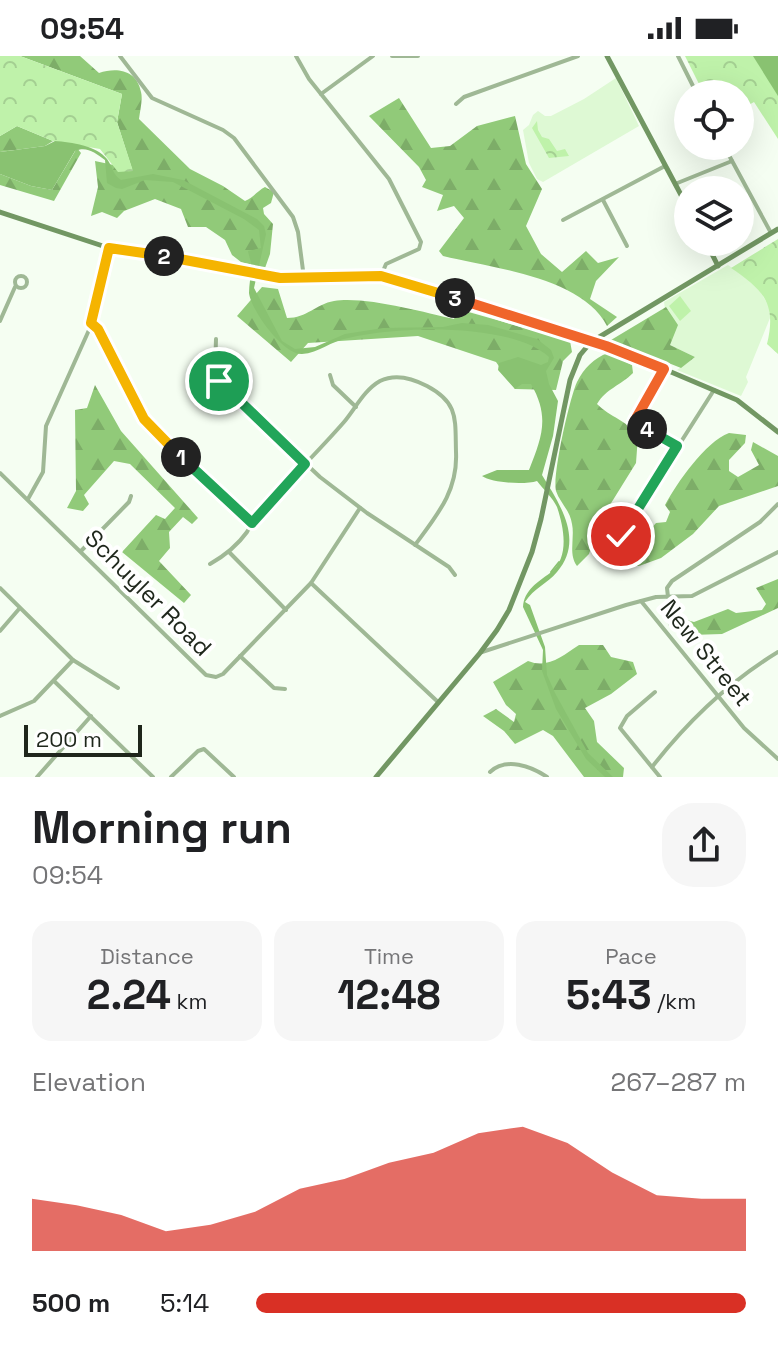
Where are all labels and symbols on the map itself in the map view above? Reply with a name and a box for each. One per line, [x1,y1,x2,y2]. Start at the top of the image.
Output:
pin: 2 [144,236,184,276]
pin: 3 [435,278,475,318]
pin [185,347,253,415]
pin: 4 [627,409,667,449]
pin: 1 [161,437,201,477]
pin [587,502,655,570]
street label: Schuyler Road [78,523,218,663]
street label: New Street [654,593,759,712]
scale bar [24,721,142,757]

